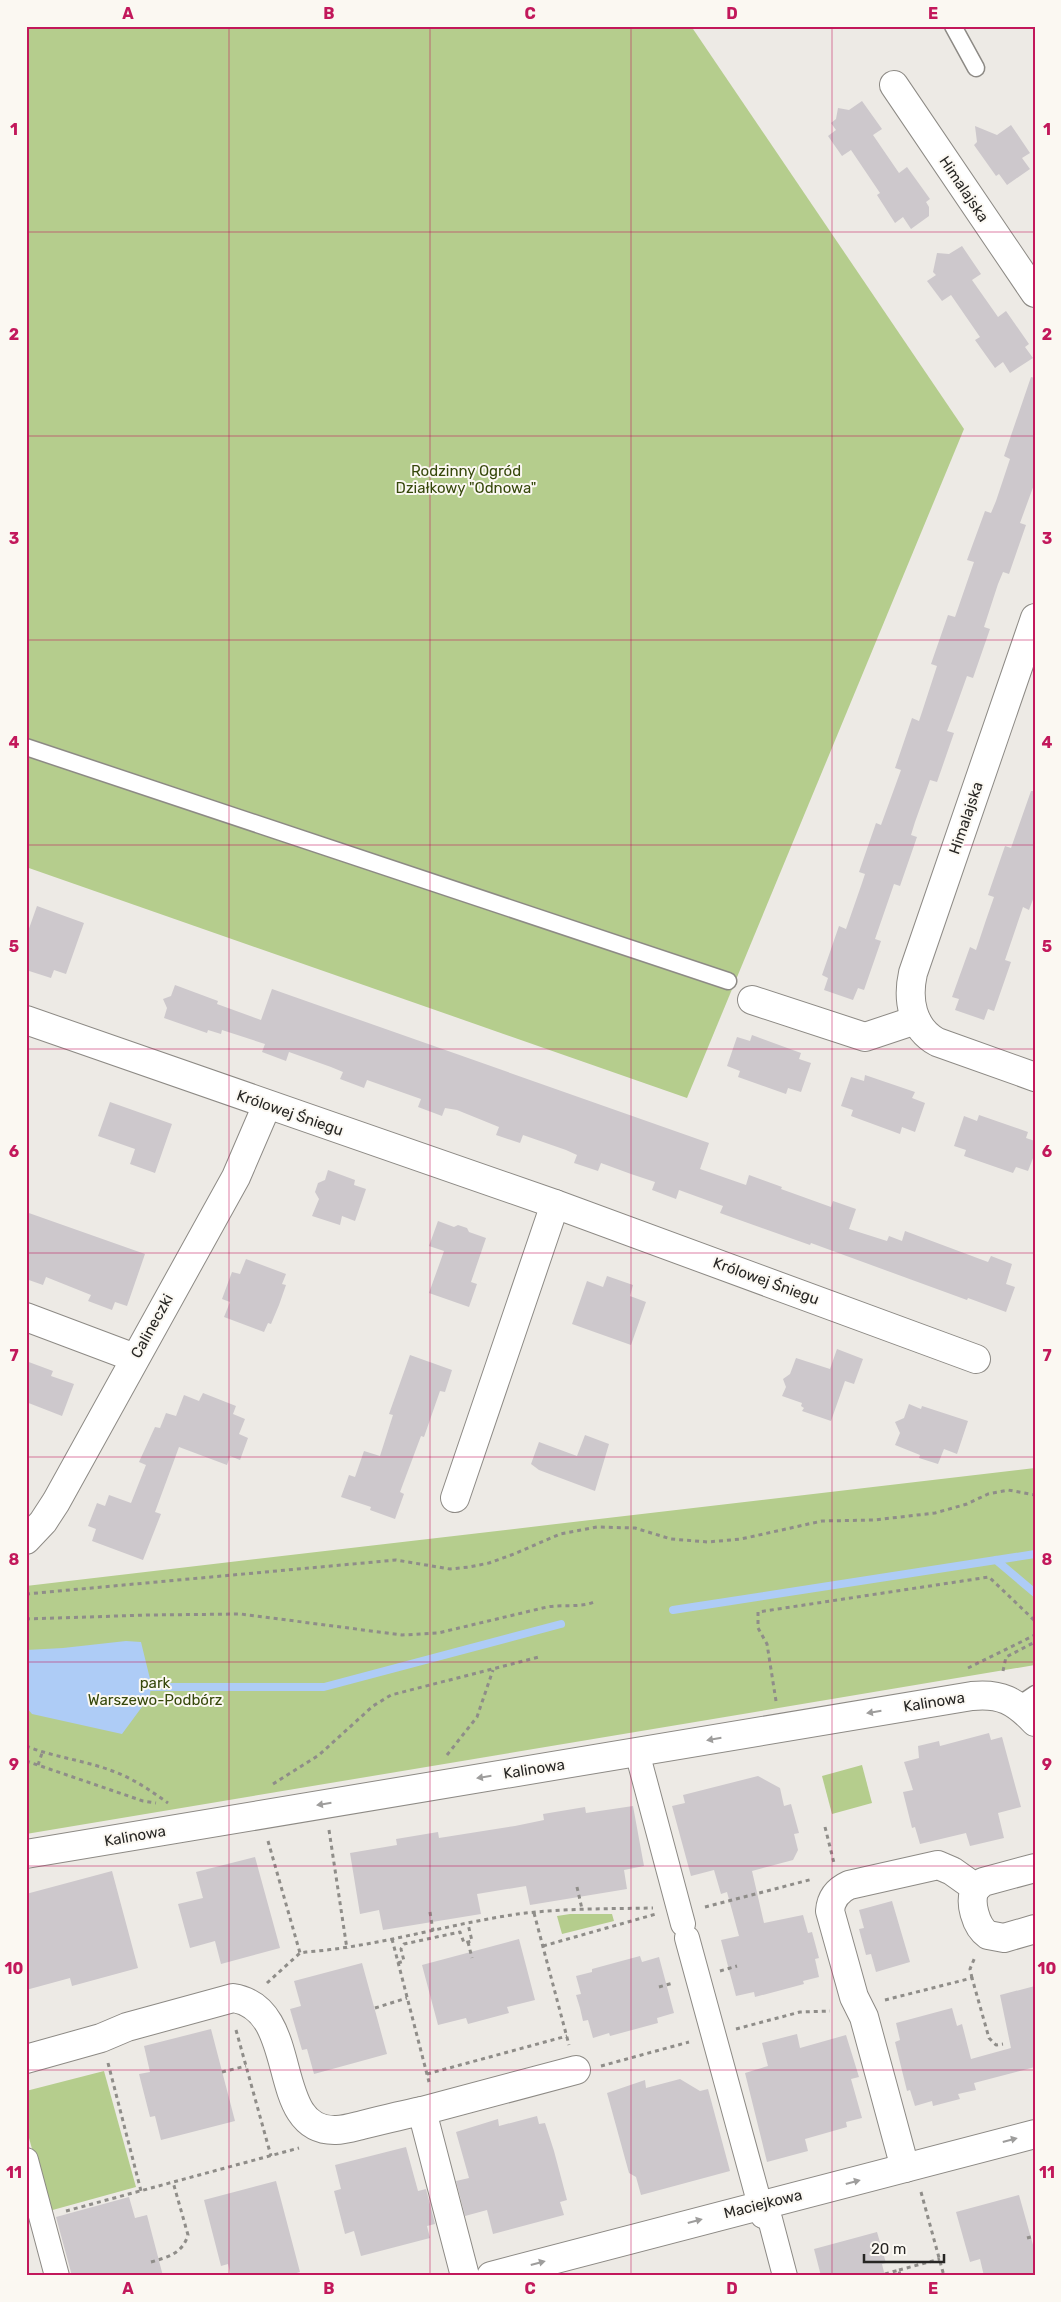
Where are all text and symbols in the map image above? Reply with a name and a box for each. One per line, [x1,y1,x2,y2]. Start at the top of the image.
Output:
text: A [122,4,134,23]
text: B [323,4,335,23]
text: C [524,4,536,23]
text: D [726,4,738,23]
text: E [928,4,938,23]
text: 1 [10,120,18,139]
text: 1 [1043,120,1051,139]
street label: Himalajska [935,153,993,225]
text: 2 [9,325,19,344]
text: 2 [1042,325,1052,344]
park label: Rodzinny Ogród Działkowy "Odnowa" [396,462,536,497]
text: 3 [9,529,19,548]
text: 3 [1042,529,1052,548]
text: 4 [9,733,20,752]
text: 4 [1042,733,1053,752]
street label: Himalajska [945,779,987,857]
text: 5 [9,937,19,956]
text: 5 [1042,937,1052,956]
street label: Królowej Śniegu [234,1086,346,1140]
text: 6 [9,1142,19,1161]
text: 6 [1042,1142,1052,1161]
street label: Królowej Śniegu [711,1253,821,1309]
street label: Calineczki [127,1291,177,1361]
text: 7 [9,1346,19,1365]
text: 7 [1042,1346,1052,1365]
text: 8 [9,1550,20,1569]
text: 8 [1042,1550,1053,1569]
park label: park Warszewo-Podbórz [88,1674,223,1709]
street label: Kalinowa [902,1688,966,1716]
one-way arrow [865,1709,881,1717]
one-way arrow [705,1736,721,1744]
text: 9 [9,1755,19,1774]
street label: Kalinowa [502,1755,566,1783]
text: 9 [1042,1755,1052,1774]
one-way arrow [476,1774,492,1782]
one-way arrow [316,1801,332,1809]
street label: Kalinowa [103,1822,167,1850]
text: 10 [5,1959,24,1978]
text: 10 [1038,1959,1057,1978]
one-way arrow [1002,2136,1017,2144]
text: 11 [6,2163,22,2182]
text: 11 [1039,2163,1055,2182]
one-way arrow [845,2177,860,2185]
street label: Maciejkowa [722,2186,804,2222]
one-way arrow [688,2217,703,2225]
scale bar [864,2232,944,2264]
text: 20 m [871,2240,906,2258]
one-way arrow [530,2259,545,2267]
text: A [122,2279,134,2298]
text: B [323,2279,335,2298]
text: C [524,2279,536,2298]
text: D [726,2279,738,2298]
text: E [928,2279,938,2298]

